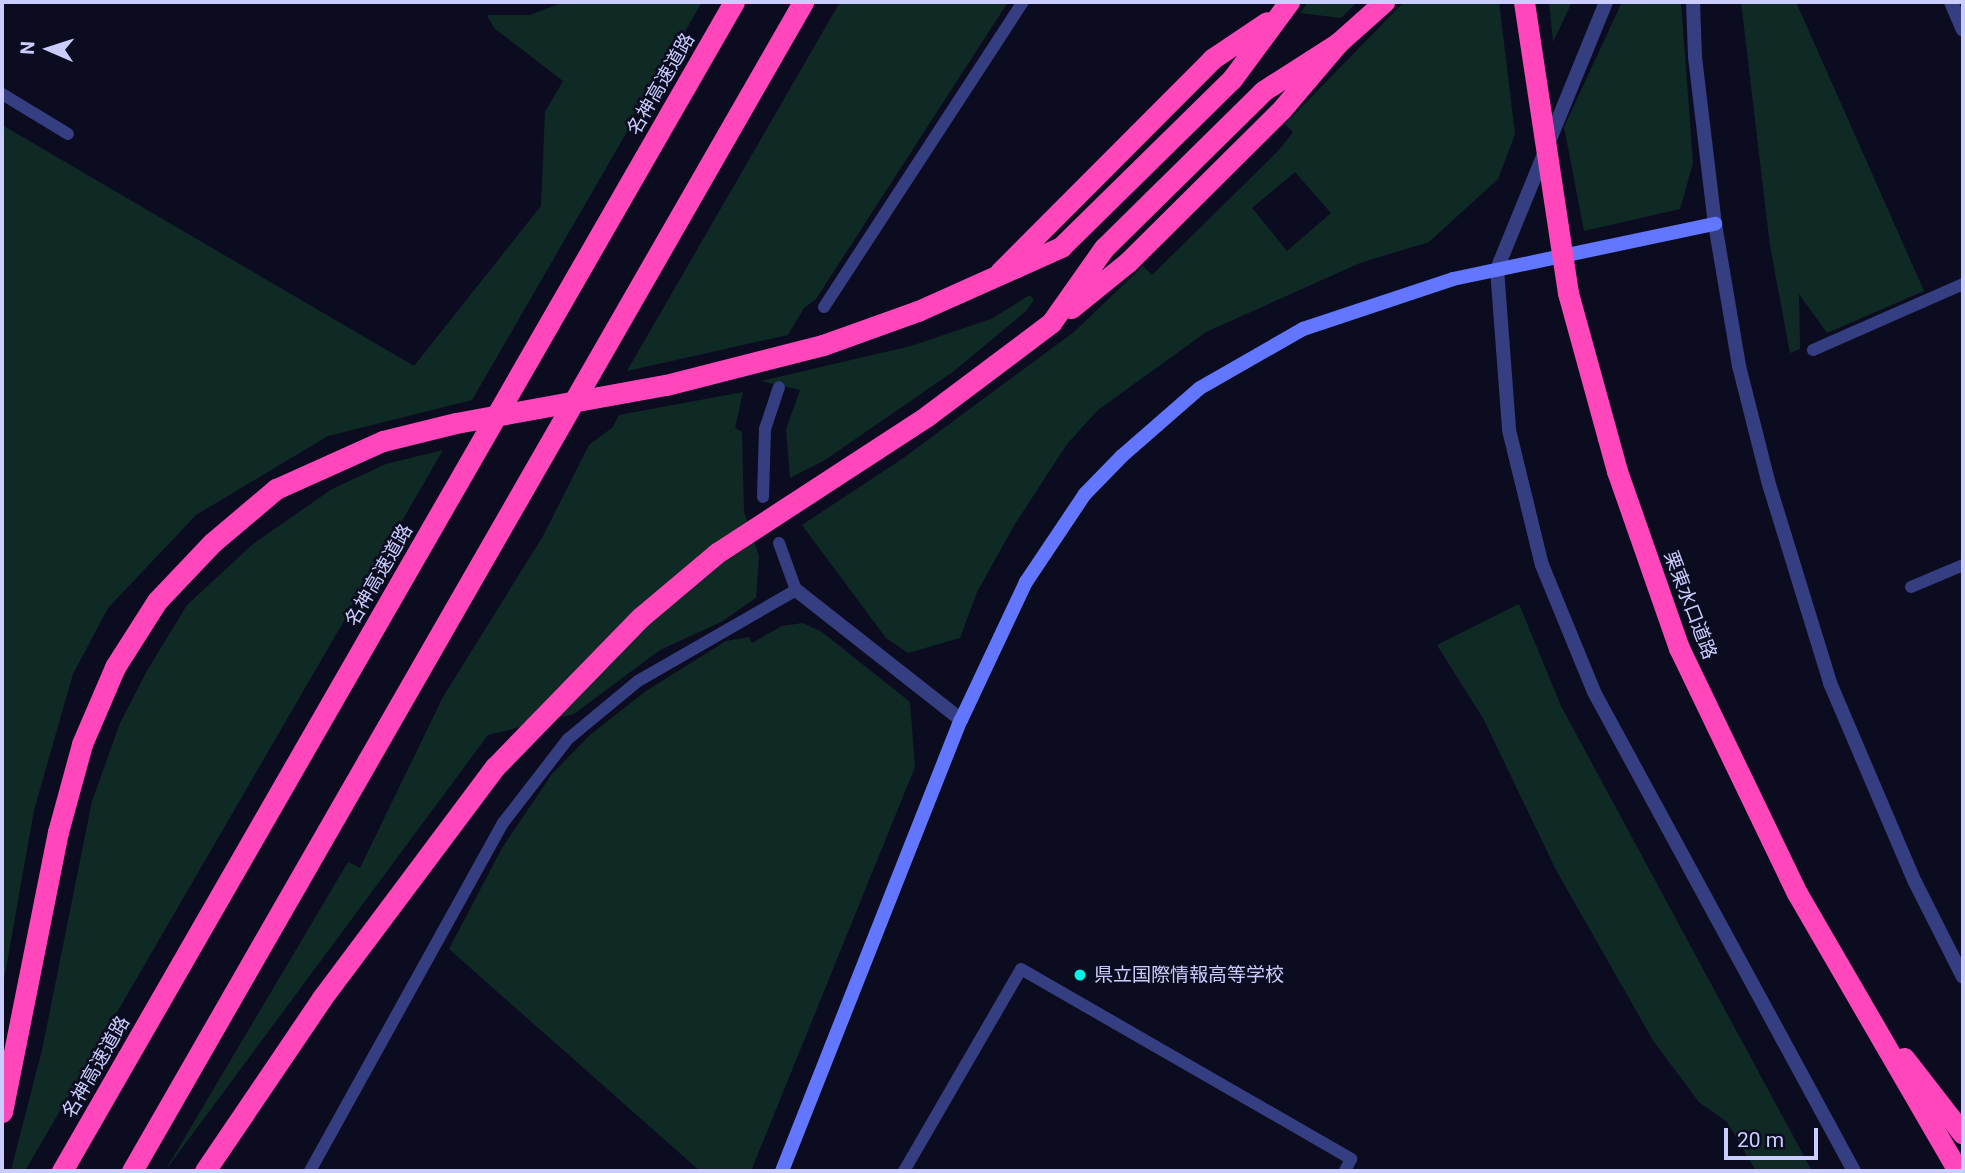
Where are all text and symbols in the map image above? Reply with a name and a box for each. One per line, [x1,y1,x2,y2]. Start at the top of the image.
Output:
north arrow [14,14,84,84]
street label: 名神高速道路 [623,29,699,139]
text: N [16,41,39,55]
street label: 名神高速道路 [341,520,417,630]
street label: 栗東水口道路 [1659,548,1721,662]
place label: 県立国際情報高等学校 [1094,964,1284,986]
marker: 県立国際情報高等学校 [1072,967,1088,983]
street label: 名神高速道路 [58,1012,134,1122]
scale bar [1727,1114,1822,1158]
text: 20 m [1737,1128,1784,1152]

